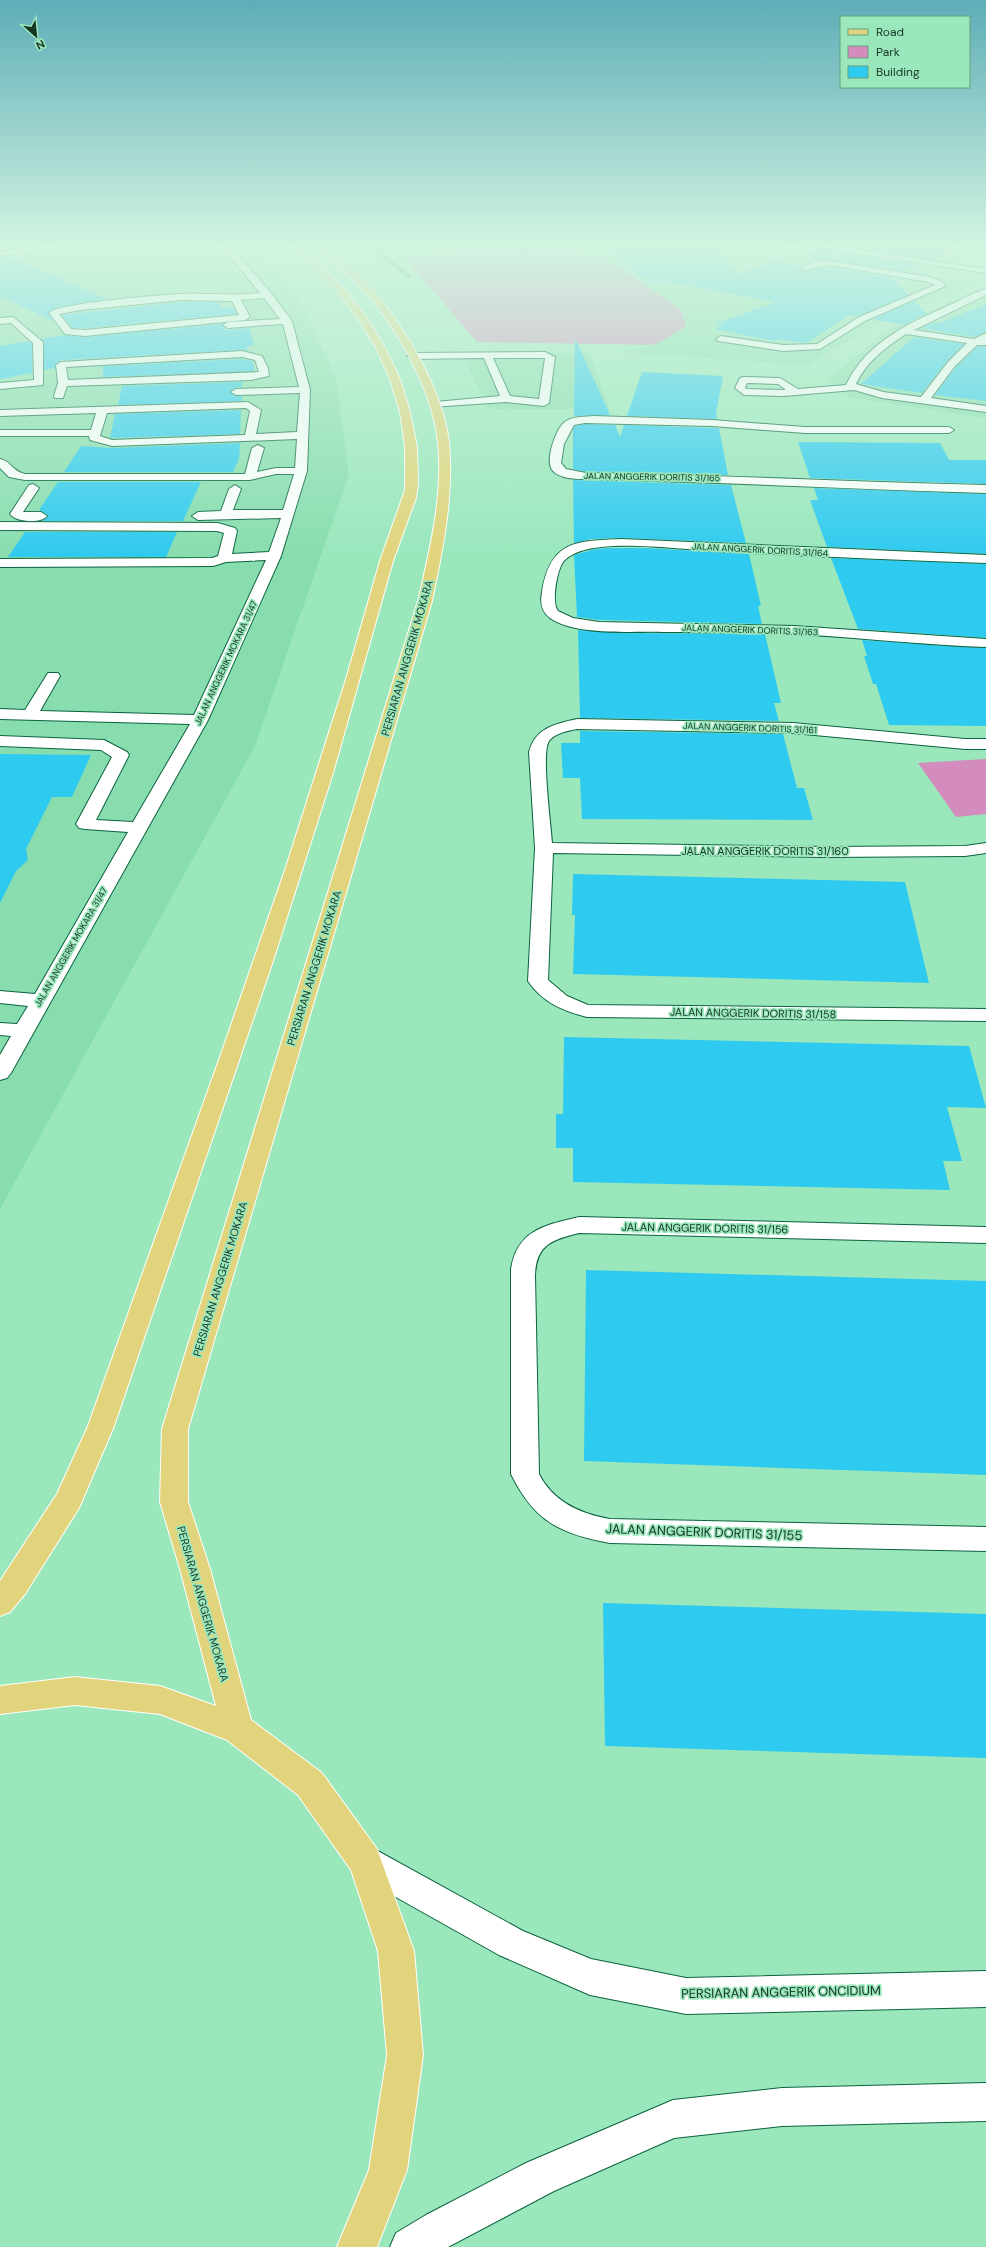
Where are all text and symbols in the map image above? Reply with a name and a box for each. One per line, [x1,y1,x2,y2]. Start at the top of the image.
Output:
north arrow [16,16,56,56]
legend [840,16,970,88]
text: Road [876,24,904,40]
text: N [34,37,47,53]
text: Park [876,44,900,60]
text: Building [876,64,920,80]
street label: JALAN ANGGERIK DORITIS 31/165 [584,470,720,484]
street label: JALAN ANGGERIK DORITIS 31/164 [692,540,829,560]
street label: PERSIARAN ANGGERIK MOKARA [378,579,436,737]
street label: JALAN ANGGERIK MOKARA 31/47 [192,599,260,727]
street label: JALAN ANGGERIK DORITIS 31/163 [682,622,818,638]
street label: JALAN ANGGERIK DORITIS 31/161 [683,720,817,736]
street label: JALAN ANGGERIK DORITIS 31/160 [681,844,849,858]
street label: JALAN ANGGERIK MOKARA 31/47 [32,885,110,1009]
street label: PERSIARAN ANGGERIK MOKARA [284,889,344,1047]
street label: JALAN ANGGERIK DORITIS 31/158 [670,1005,836,1021]
street label: PERSIARAN ANGGERIK MOKARA [190,1200,250,1358]
street label: JALAN ANGGERIK DORITIS 31/156 [622,1220,789,1236]
street label: JALAN ANGGERIK DORITIS 31/155 [605,1520,803,1544]
street label: PERSIARAN ANGGERIK MOKARA [174,1525,232,1683]
street label: PERSIARAN ANGGERIK ONCIDIUM [681,1982,881,2002]

